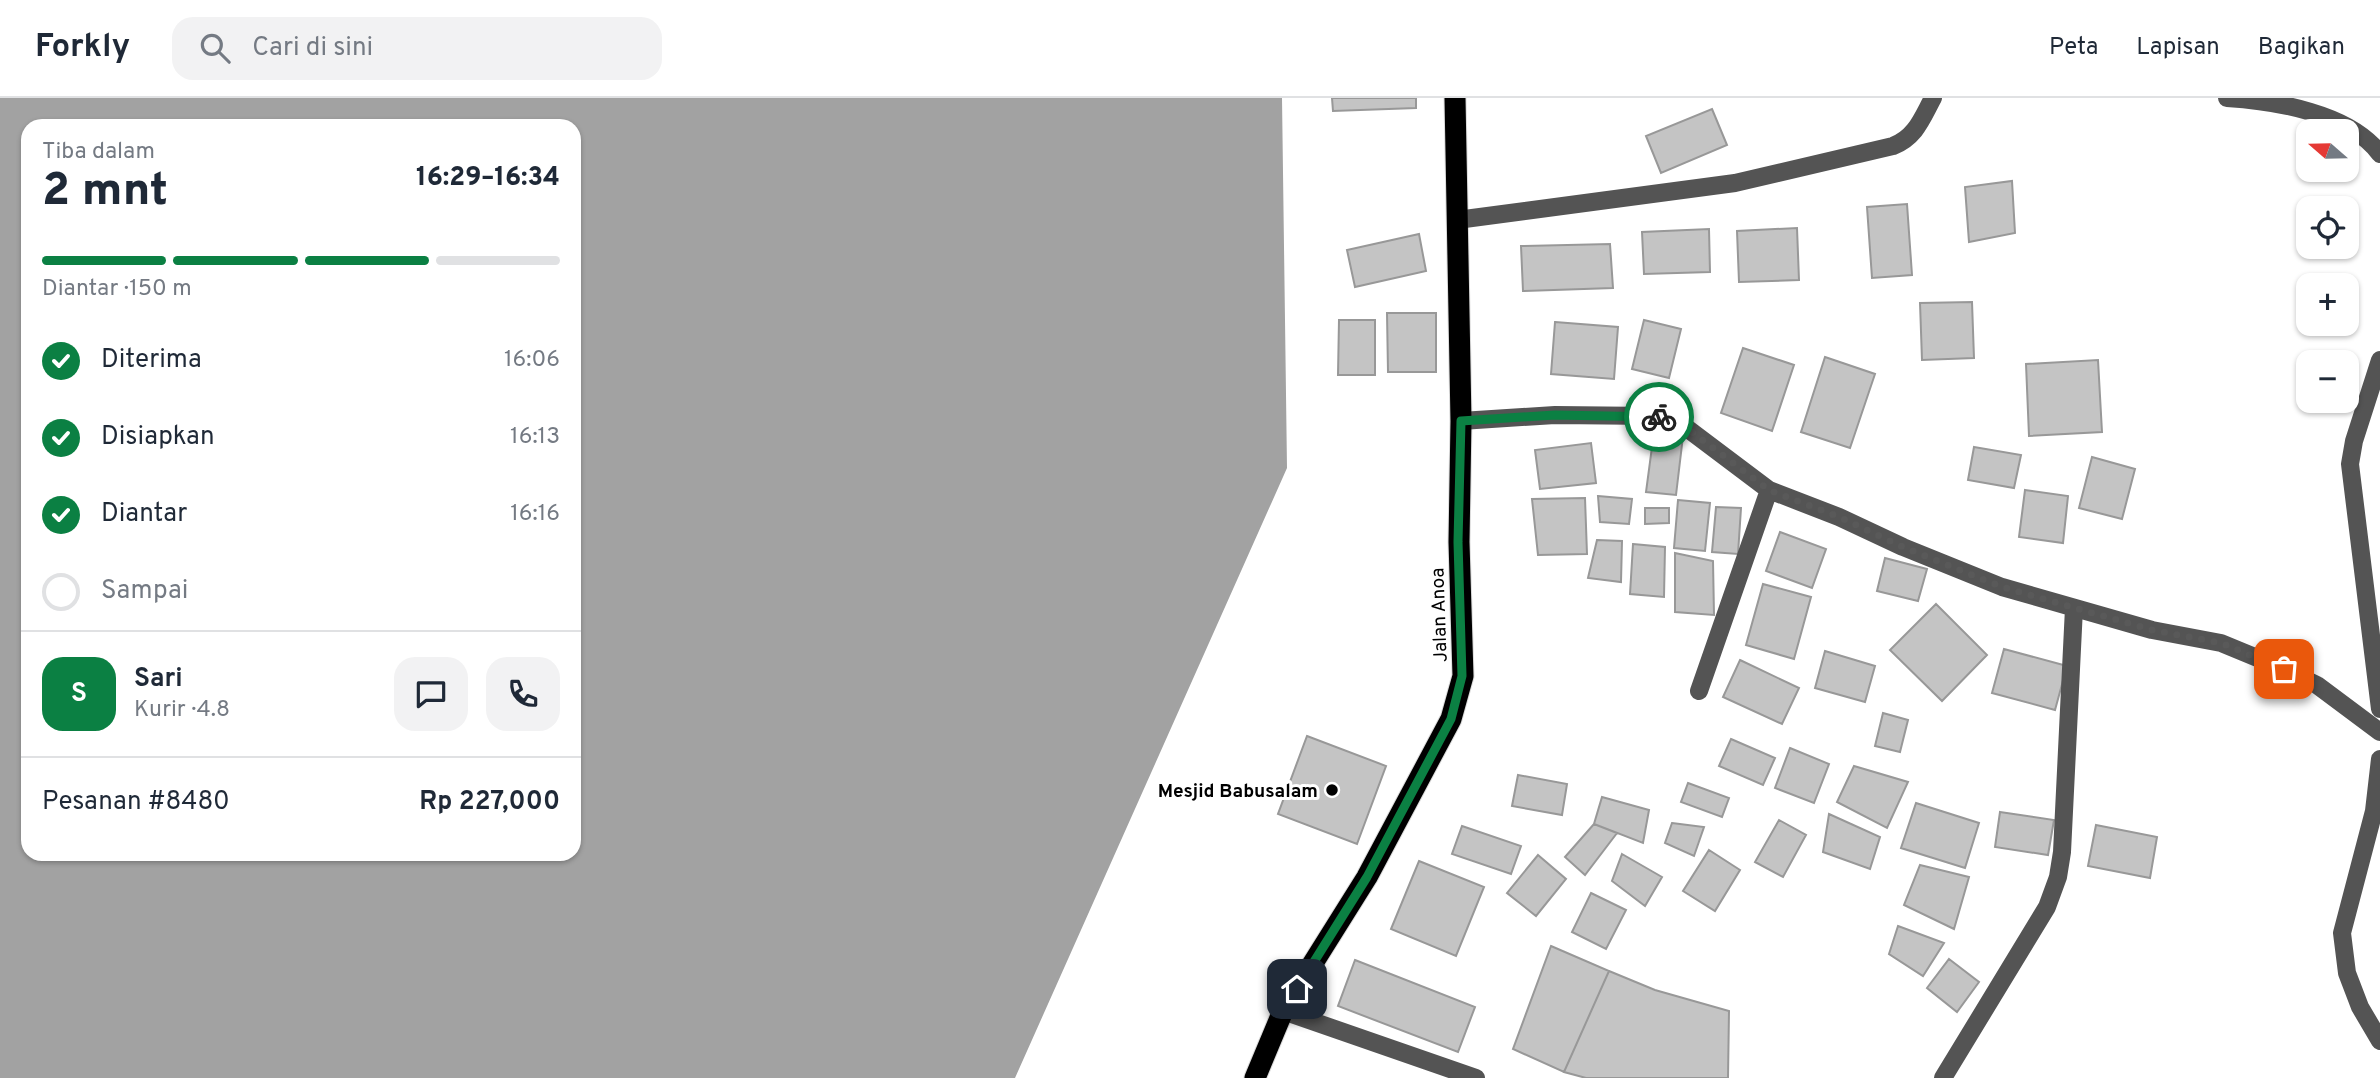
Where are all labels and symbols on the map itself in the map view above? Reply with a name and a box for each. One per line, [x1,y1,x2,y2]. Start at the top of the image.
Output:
north arrow [2296,119,2359,182]
courier [1624,382,1694,452]
street label: Jalan Anoa [1426,567,1454,663]
pin [2254,639,2314,699]
place label: Mesjid Babusalam [1158,780,1318,804]
marker: Mesjid Babusalam [1324,782,1340,798]
pin [1267,959,1327,1019]

